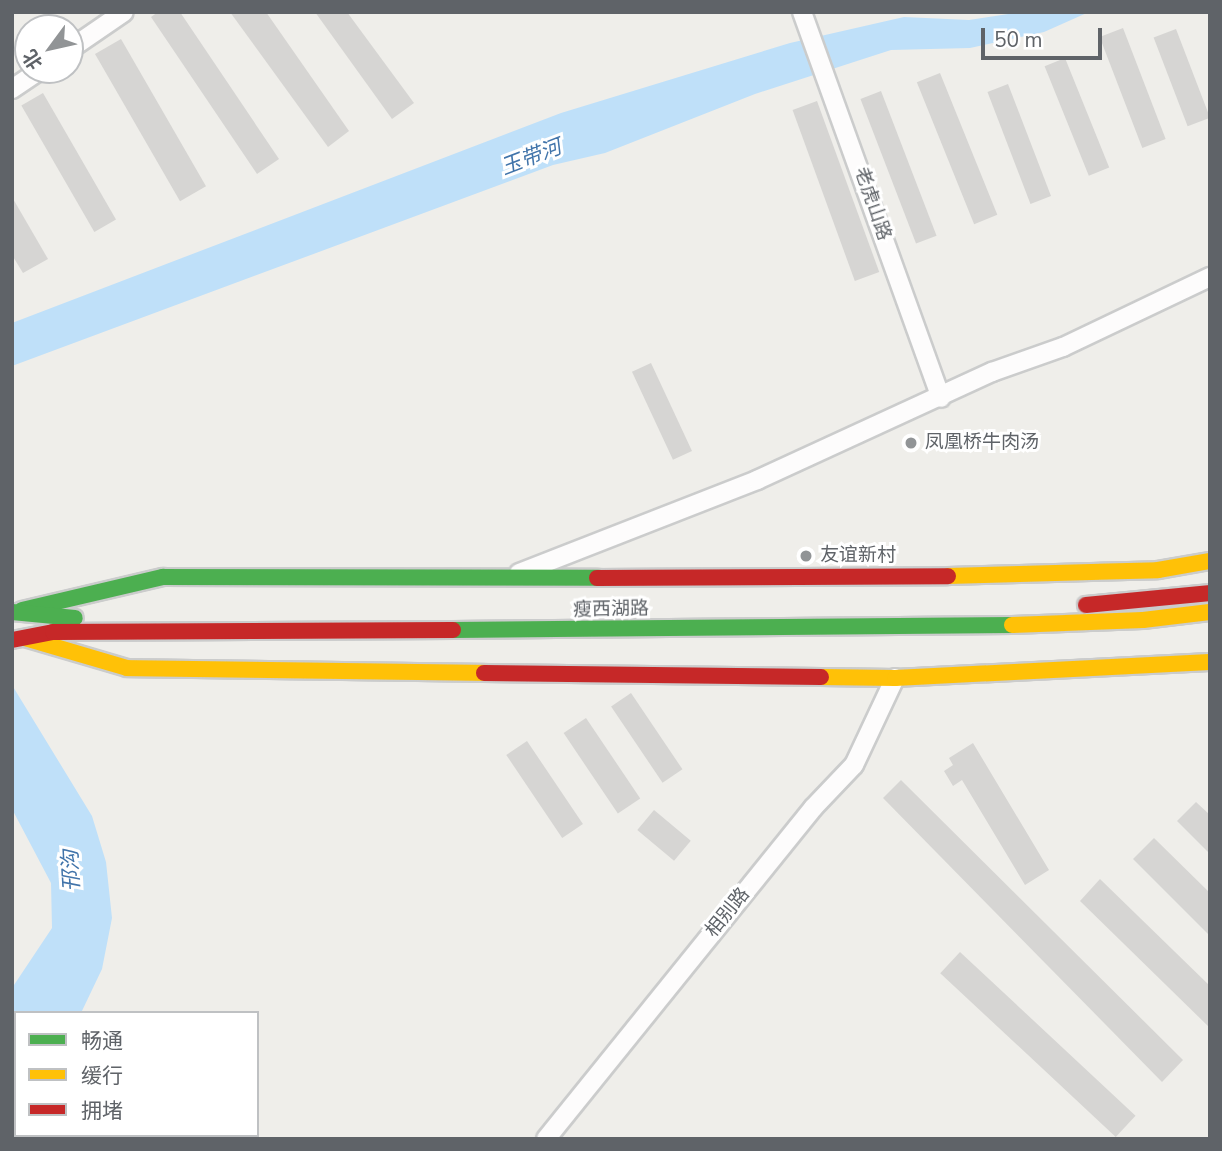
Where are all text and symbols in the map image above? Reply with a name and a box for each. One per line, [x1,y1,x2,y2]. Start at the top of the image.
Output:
north arrow [14,14,84,84]
scale bar [984,14,1105,58]
text: 50 m [994,26,1043,54]
text: 北 [17,44,49,74]
water label: 玉带河 [497,134,565,180]
street label: 老虎山路 [849,164,895,244]
place label: 凤凰桥牛肉汤 [925,432,1039,454]
marker: 凤凰桥牛肉汤 [903,435,919,451]
place label: 友谊新村 [820,545,896,567]
marker: 友谊新村 [798,548,814,564]
street label: 瘦西湖路 [573,598,649,622]
water label: 邗沟 [57,849,85,893]
street label: 相别路 [701,884,755,942]
legend [14,1011,259,1137]
text: 畅通 [81,1027,123,1055]
text: 缓行 [81,1062,123,1090]
text: 拥堵 [81,1097,123,1125]

